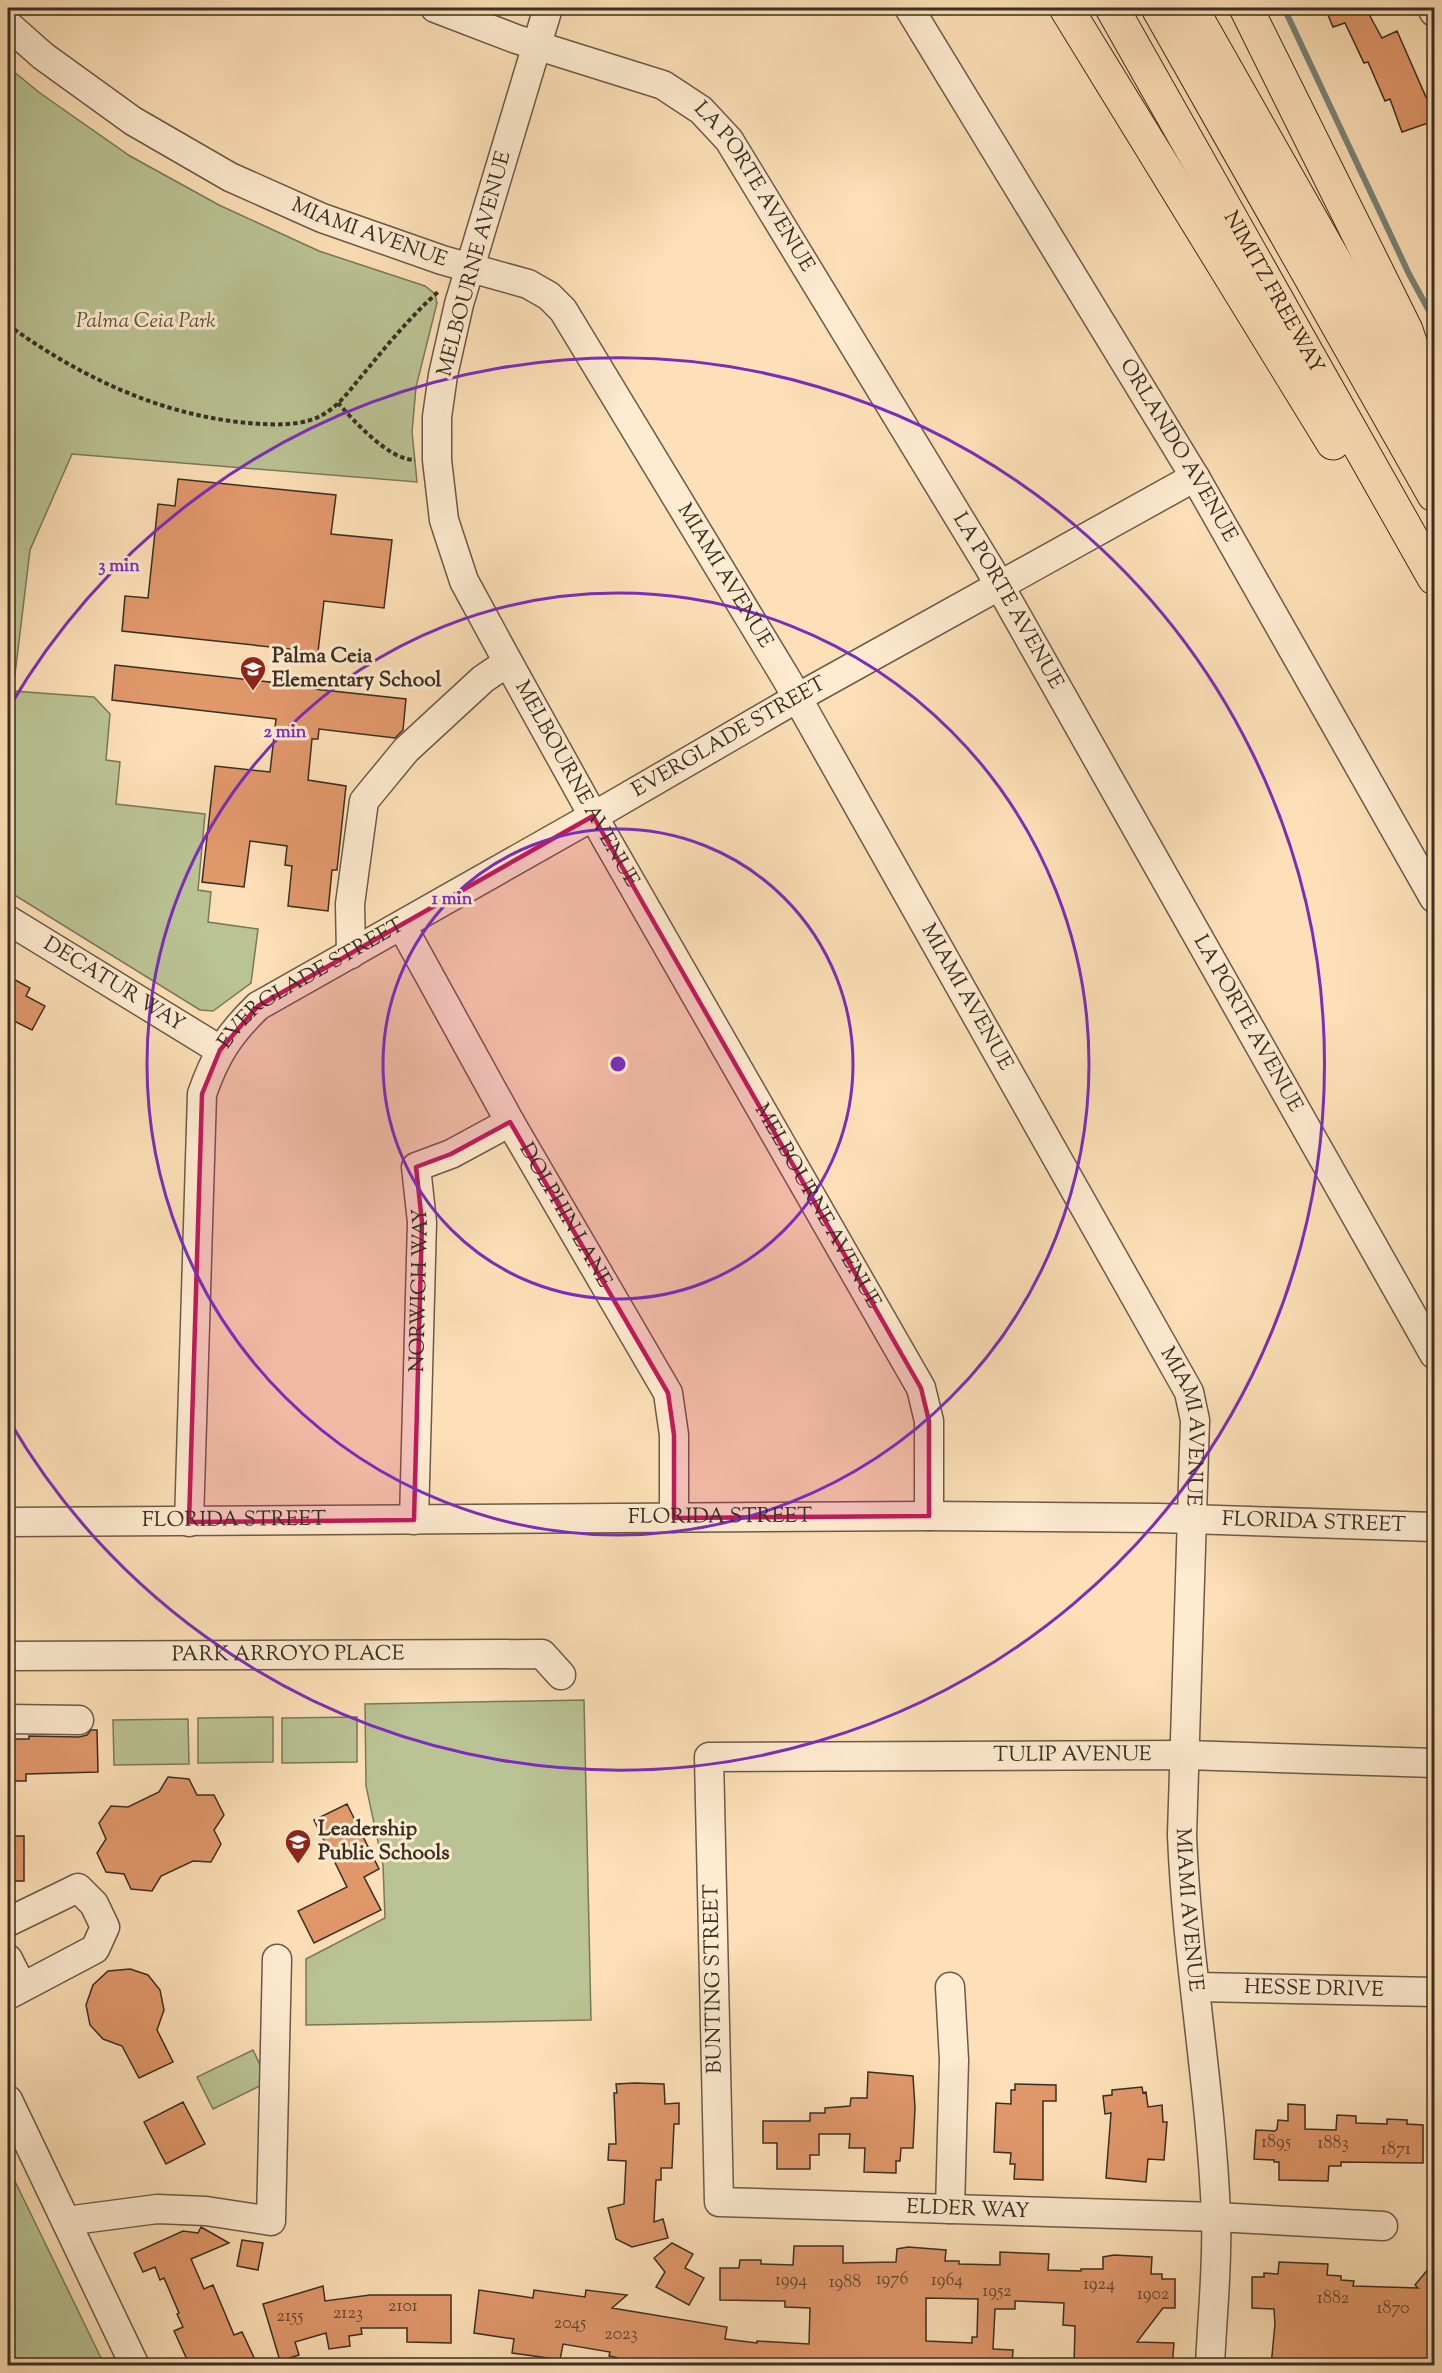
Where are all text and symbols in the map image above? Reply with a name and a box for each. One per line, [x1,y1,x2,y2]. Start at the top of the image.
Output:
street label: LA PORTE AVENUE [686,95,821,278]
street label: MELBOURNE AVENUE [430,148,520,380]
street label: MIAMI AVENUE [286,191,451,276]
street label: NIMITZ FREEWAY [1215,206,1331,380]
park label: Palma Ceia Park [76,307,216,337]
street label: ORLANDO AVENUE [1112,353,1244,548]
street label: MIAMI AVENUE [669,498,780,654]
street label: LA PORTE AVENUE [944,507,1070,695]
text: 3 min [98,554,140,580]
place label: Palma Ceia Elementary School [272,642,442,696]
school or university icon: Palma Ceia Elementary School [238,654,268,692]
street label: EVERGLADE STREET [626,669,832,806]
street label: MELBOURNE AVENUE [506,676,646,893]
text: 2 min [264,720,307,746]
text: 1 min [432,887,473,913]
street label: EVERGLADE STREET [211,911,410,1055]
street label: MIAMI AVENUE [913,919,1020,1077]
street label: DECATUR WAY [37,930,190,1040]
street label: LA PORTE AVENUE [1185,930,1310,1118]
centre of rings [608,1054,628,1074]
street label: MELBOURNE AVENUE [746,1098,888,1315]
street label: DOLPHIN LANE [510,1138,619,1294]
street label: NORWICH WAY [403,1206,437,1373]
street label: MIAMI AVENUE [1152,1342,1210,1507]
street label: FLORIDA STREET [628,1502,812,1533]
street label: FLORIDA STREET [142,1505,326,1536]
street label: FLORIDA STREET [1222,1505,1407,1541]
street label: PARK ARROYO PLACE [172,1640,405,1670]
street label: TULIP AVENUE [993,1740,1152,1771]
place label: Leadership Public Schools [318,1815,450,1869]
school or university icon: Leadership Public Schools [283,1827,313,1865]
street label: MIAMI AVENUE [1167,1827,1210,1994]
street label: BUNTING STREET [697,1884,731,2074]
street label: HESSE DRIVE [1244,1973,1384,2006]
house number: 1895 [1261,2130,1291,2156]
house number: 1883 [1317,2131,1349,2157]
house number: 1871 [1381,2137,1411,2163]
street label: ELDER WAY [906,2193,1030,2227]
house number: 1976 [876,2267,908,2293]
house number: 1994 [775,2268,807,2294]
house number: 1964 [931,2268,963,2294]
house number: 1988 [829,2270,861,2296]
house number: 1924 [1083,2272,1115,2298]
house number: 1952 [982,2279,1012,2305]
house number: 1902 [1137,2282,1170,2308]
house number: 1882 [1317,2286,1350,2312]
house number: 2101 [388,2294,418,2320]
house number: 1870 [1376,2296,1410,2322]
house number: 2123 [333,2301,363,2327]
house number: 2155 [276,2304,304,2330]
house number: 2045 [554,2311,586,2337]
house number: 2023 [604,2322,638,2348]

